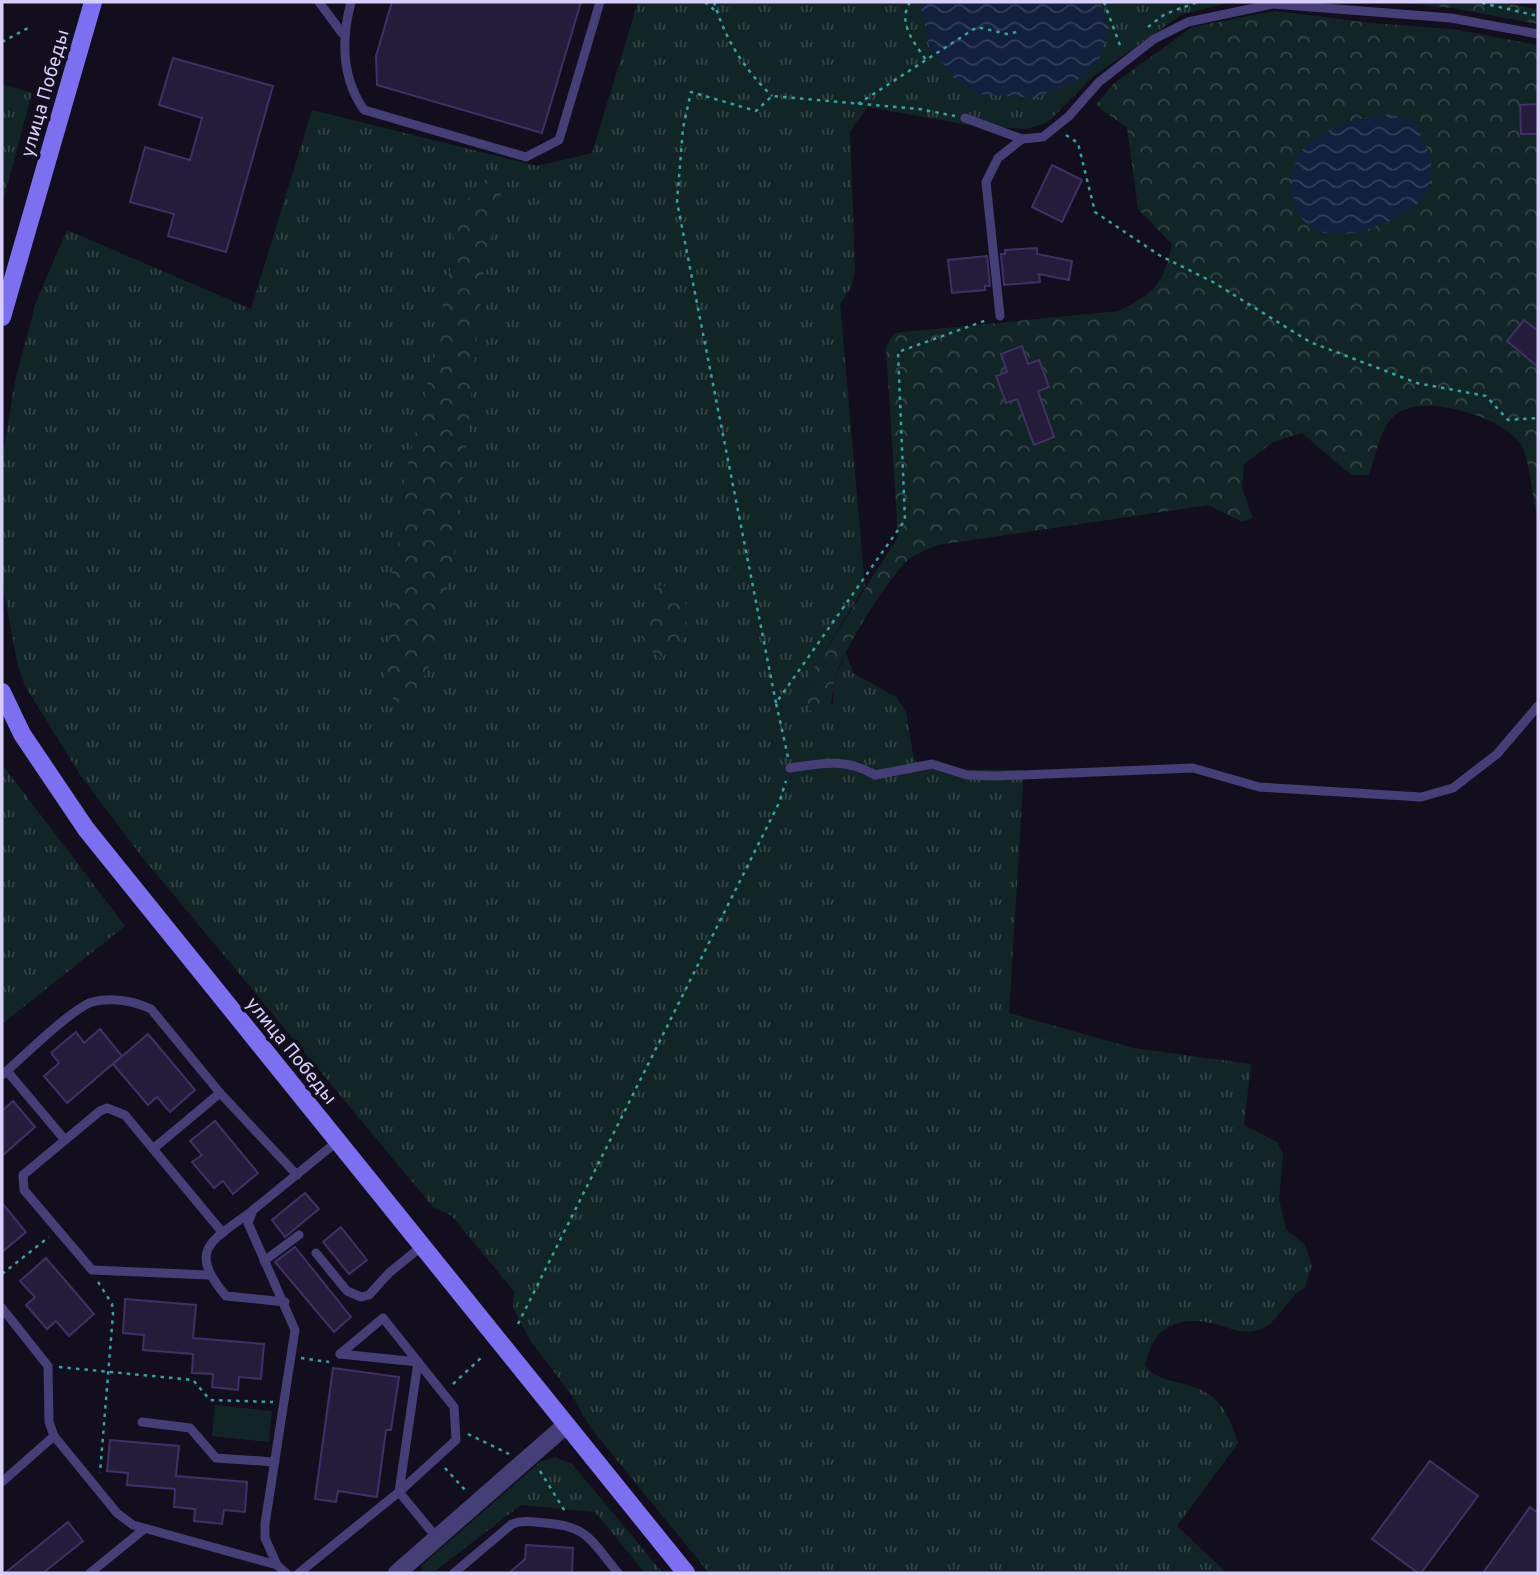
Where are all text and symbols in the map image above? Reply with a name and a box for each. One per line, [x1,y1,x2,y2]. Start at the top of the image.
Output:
street label: улица Победы [16,27,76,160]
street label: улица Победы [240,993,341,1110]

